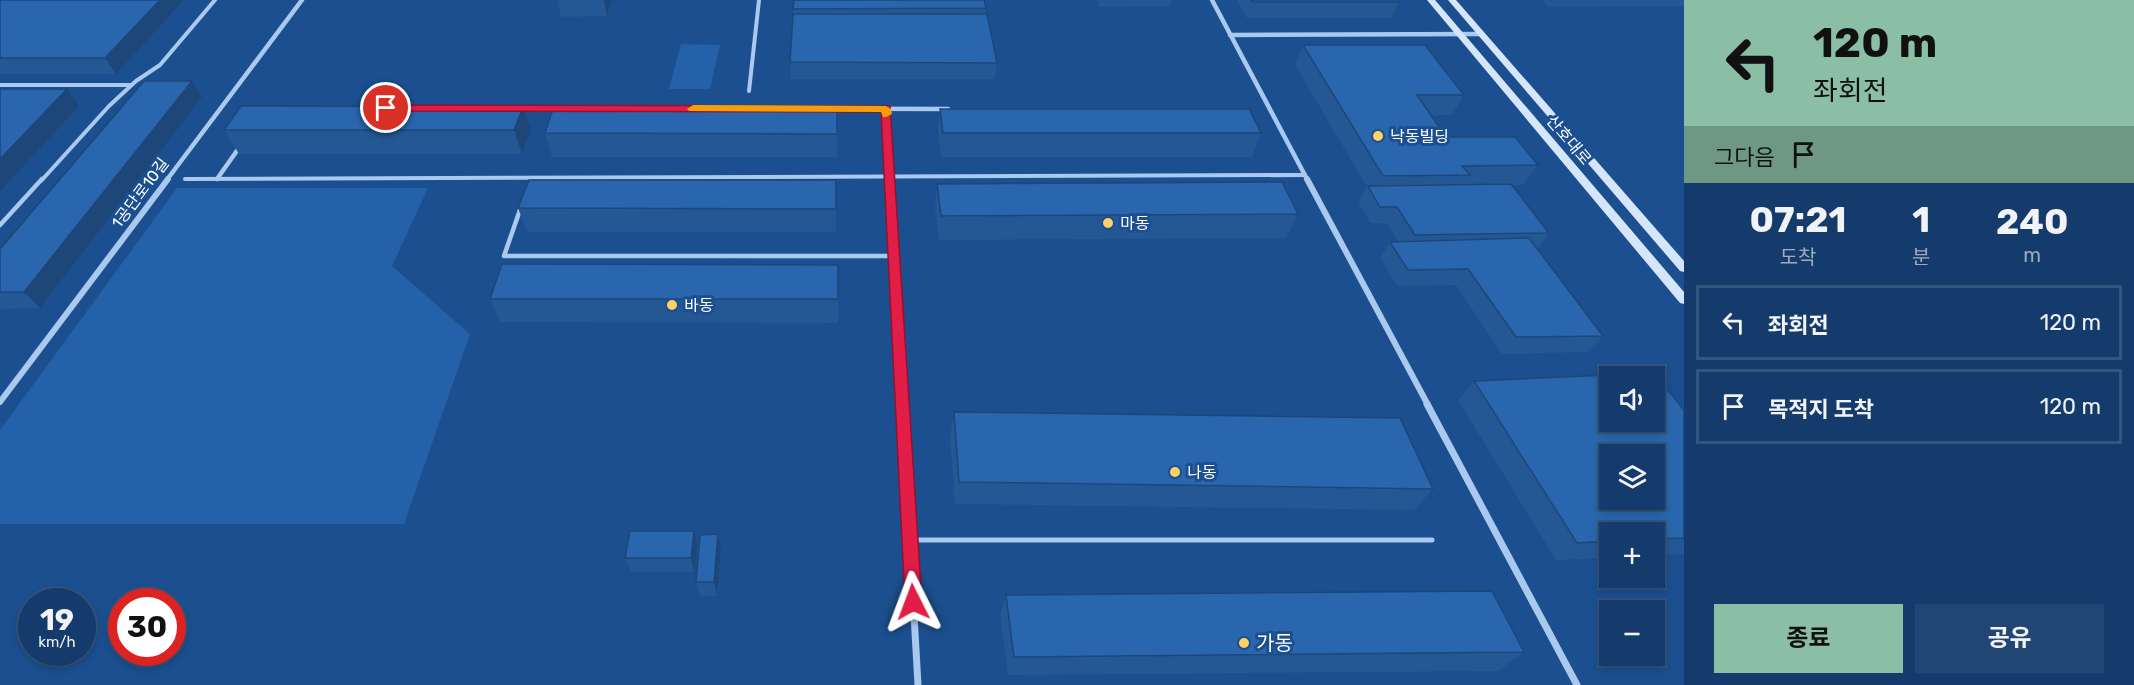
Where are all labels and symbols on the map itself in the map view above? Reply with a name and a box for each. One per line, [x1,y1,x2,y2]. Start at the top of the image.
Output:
pin [360,82,411,133]
street label: 산호대로 [1543,111,1595,169]
place label: 낙동빌딩 [1390,127,1449,146]
marker: 낙동빌딩 [1371,129,1385,143]
street label: 1공단로10길 [108,154,172,232]
place label: 마동 [1120,214,1150,233]
marker: 마동 [1101,216,1115,230]
place label: 바동 [684,296,714,315]
marker: 바동 [665,298,679,312]
place label: 나동 [1187,463,1217,482]
marker: 나동 [1168,465,1182,479]
position arrow [881,570,945,634]
speed limit sign: 30 [108,588,186,666]
place label: 가동 [1256,631,1293,655]
marker: 가동 [1237,636,1251,650]

